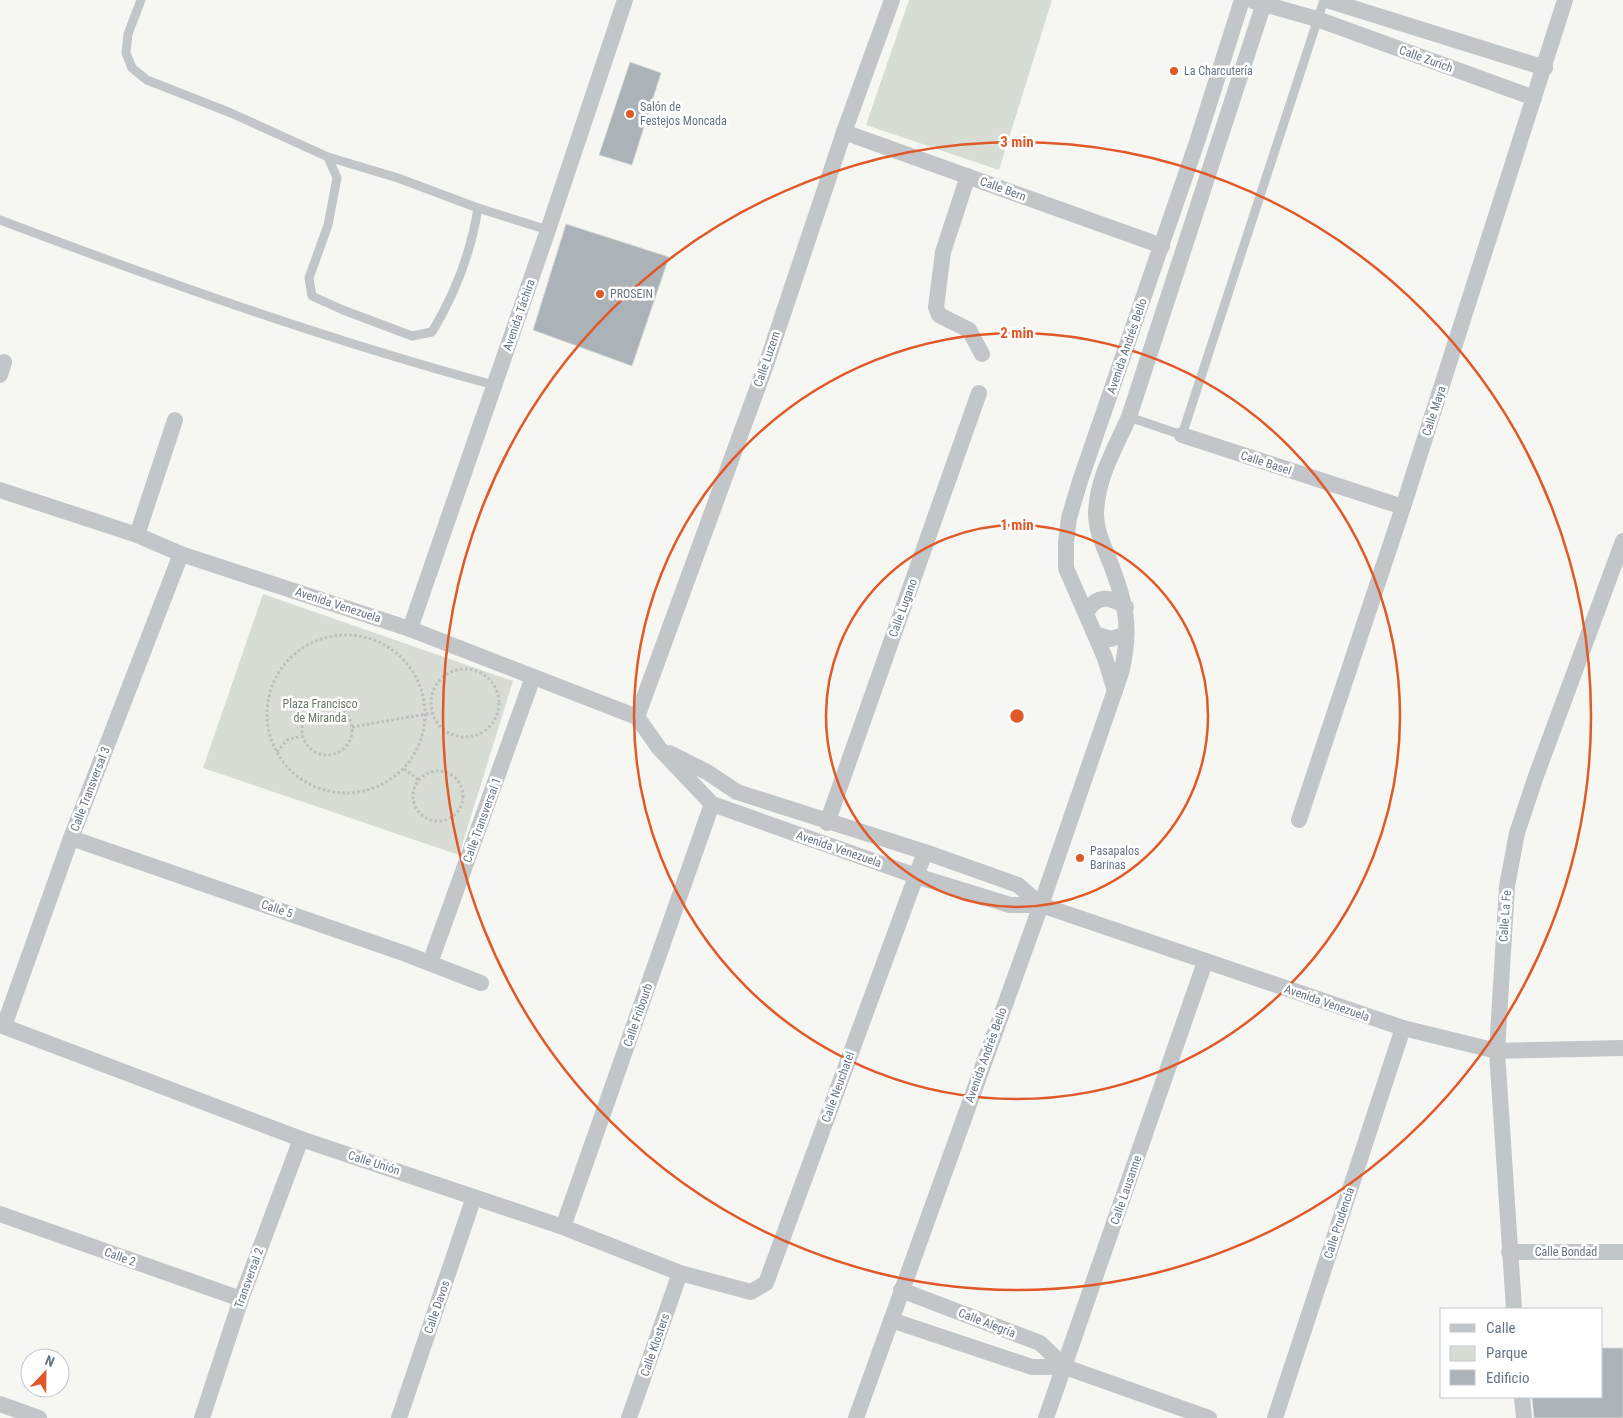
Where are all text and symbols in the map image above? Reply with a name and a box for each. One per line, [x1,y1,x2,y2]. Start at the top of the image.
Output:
street label: Calle Zurich [1397,43,1455,75]
place label: La Charcutería [1184,64,1253,78]
marker: La Charcutería [1168,65,1180,77]
place label: Salón de Festejos Moncada [640,100,727,128]
marker: Salón de Festejos Moncada [624,108,636,120]
text: 3 min [1000,133,1034,151]
street label: Calle Bern [978,174,1028,204]
street label: Avenida Táchira [500,277,538,353]
place label: PROSEIN [610,287,653,301]
marker: PROSEIN [594,288,606,300]
street label: Avenida Andrés Bello [1104,296,1150,396]
text: 2 min [1000,324,1034,342]
street label: Calle Luzern [751,329,783,389]
street label: Calle Maya [1419,384,1449,438]
street label: Calle Basel [1239,448,1293,478]
text: 1 min [1000,516,1034,534]
street label: Calle Lugano [886,577,920,639]
street label: Avenida Venezuela [293,585,383,625]
park label: Plaza Francisco de Miranda [283,697,357,725]
centre of rings [1008,707,1026,725]
street label: Calle Transversal 3 [67,745,113,833]
street label: Calle Transversal 1 [460,776,504,864]
street label: Avenida Venezuela [795,828,884,870]
place label: Pasapalos Barinas [1090,844,1139,872]
marker: Pasapalos Barinas [1074,852,1086,864]
street label: Calle La Fe [1496,889,1514,942]
street label: Calle 5 [259,897,295,921]
street label: Calle Fribourb [621,982,655,1048]
street label: Avenida Venezuela [1283,982,1372,1024]
street label: Avenida Andrés Bello [962,1006,1010,1104]
street label: Calle Neuchatel [819,1050,857,1124]
street label: Calle Unión [346,1148,402,1178]
street label: Calle Lausanne [1108,1153,1144,1226]
street label: Calle Prudencia [1321,1185,1357,1260]
street label: Calle 2 [102,1245,138,1269]
street label: Calle Bondad [1535,1245,1597,1259]
street label: Transversal 2 [232,1246,266,1310]
street label: Calle Davos [421,1278,453,1336]
street label: Calle Alegría [957,1306,1018,1340]
legend [1440,1308,1603,1398]
street label: Calle Klosters [638,1312,672,1378]
text: Calle [1486,1319,1516,1337]
text: Parque [1486,1344,1528,1362]
north arrow [20,1348,70,1398]
text: N [43,1352,57,1370]
text: Edificio [1486,1369,1529,1387]

